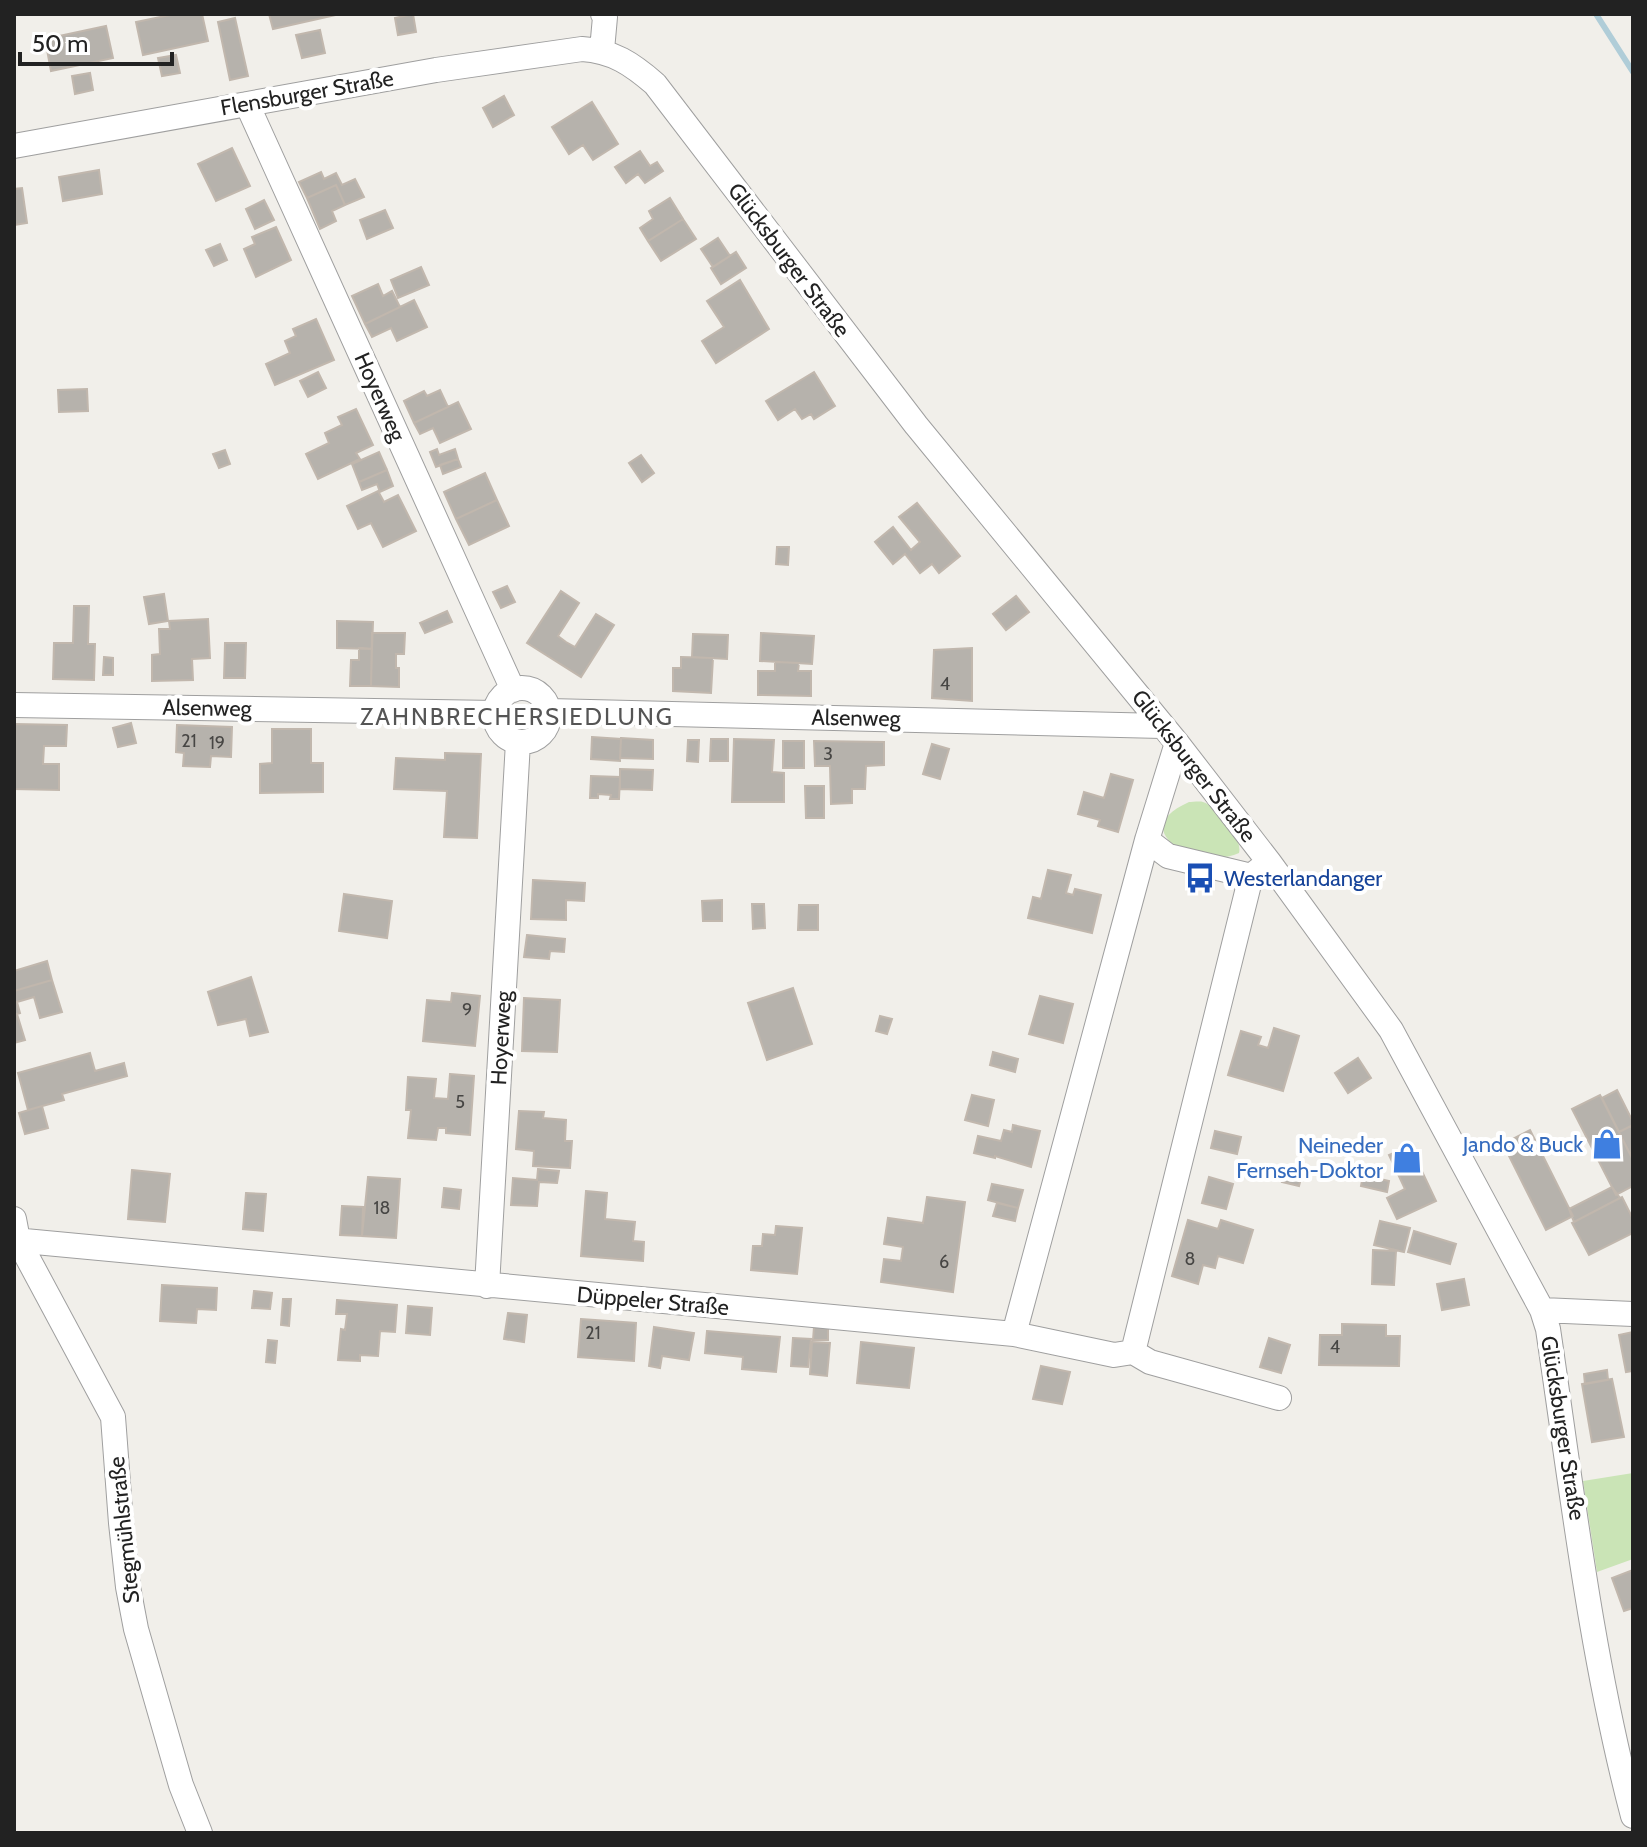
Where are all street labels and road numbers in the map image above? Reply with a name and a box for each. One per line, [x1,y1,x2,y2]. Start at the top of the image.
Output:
street label: Flensburger Straße [218,65,396,121]
street label: Glücksburger Straße [722,178,856,342]
street label: Hoyerweg [348,348,412,446]
street label: Glücksburger Straße [1126,684,1262,848]
street label: Alsenweg [162,694,253,722]
street label: Alsenweg [811,704,902,732]
street label: Hoyerweg [485,989,517,1086]
street label: Düppeler Straße [576,1281,730,1321]
street label: Glücksburger Straße [1535,1334,1591,1522]
street label: Stegmühlstraße [103,1455,145,1605]

